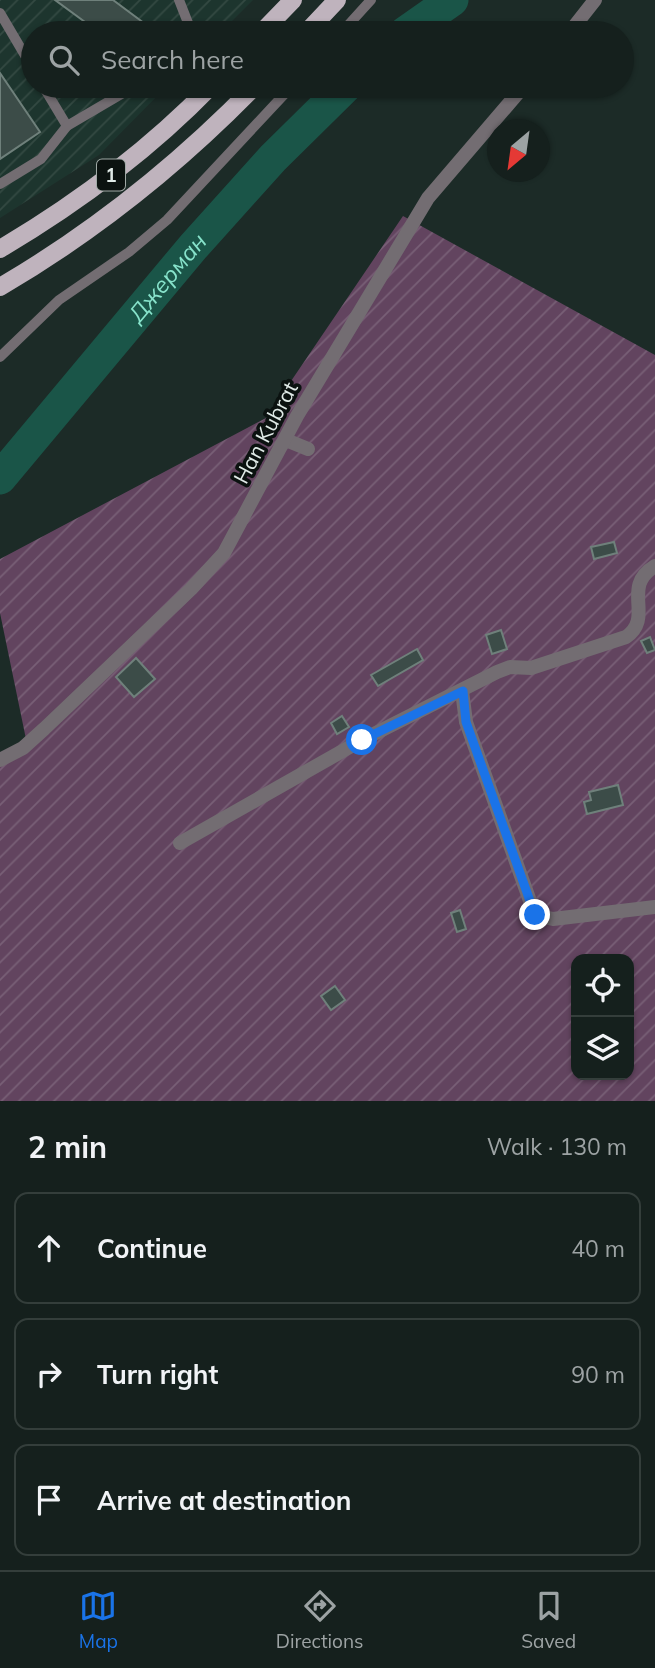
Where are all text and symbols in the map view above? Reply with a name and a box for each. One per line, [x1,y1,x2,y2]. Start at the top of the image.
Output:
search box [21,21,634,98]
icon: search [45,41,83,79]
text: Search here [101,43,244,76]
north arrow [487,119,550,182]
road number: 1 [97,160,125,190]
water label: Джерман [120,227,212,329]
street label: Han Kubrat [227,377,303,488]
route start [346,724,377,755]
route end [519,899,550,930]
map controls [571,954,634,1080]
button: locate [571,954,634,1017]
button: layers [571,1017,634,1080]
text: 2 min [28,1128,107,1166]
text: Walk · 130 m [487,1132,627,1161]
icon: ahead [30,1229,68,1267]
text: Continue [97,1232,207,1265]
text: 40 m [571,1234,625,1263]
icon: right [30,1355,68,1393]
text: Turn right [97,1358,218,1391]
text: 90 m [571,1360,625,1389]
icon: arrive [30,1481,68,1519]
text: Arrive at destination [97,1484,352,1517]
tab: Map [79,1587,118,1653]
tab: Directions [276,1587,364,1653]
tab: Saved [521,1587,576,1653]

